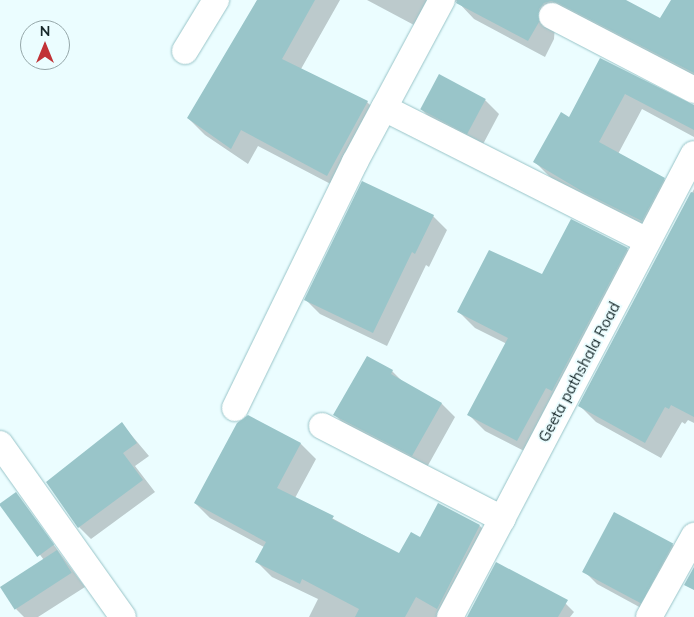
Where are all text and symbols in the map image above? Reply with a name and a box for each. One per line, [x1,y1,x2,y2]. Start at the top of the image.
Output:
north arrow [20,20,70,70]
text: N [40,22,50,40]
street label: Geeta pathshala Road [534,299,624,445]

